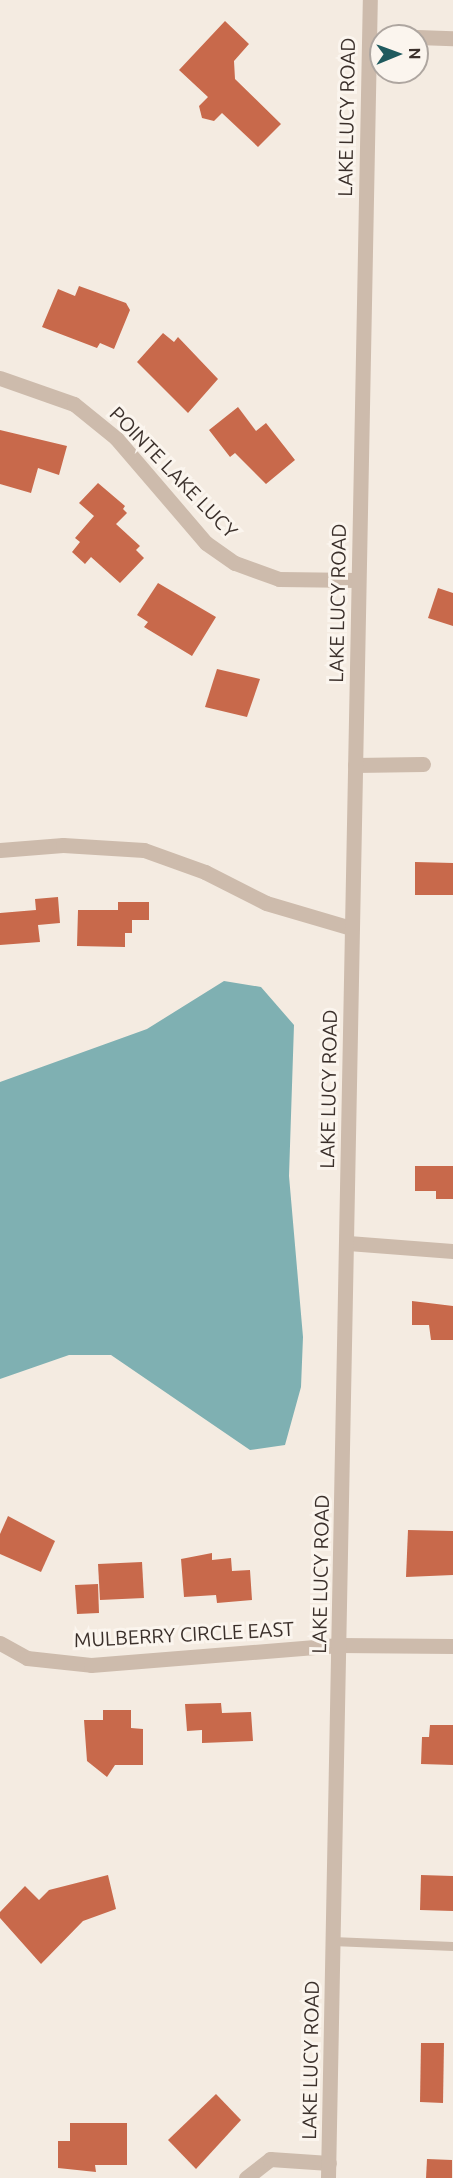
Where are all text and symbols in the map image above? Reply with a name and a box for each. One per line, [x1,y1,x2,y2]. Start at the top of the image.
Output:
north arrow [369,24,429,84]
street label: LAKE LUCY ROAD [333,37,359,197]
text: N [406,48,424,60]
street label: POINTE LAKE LUCY [105,401,243,543]
street label: LAKE LUCY ROAD [324,523,350,683]
street label: LAKE LUCY ROAD [315,1009,341,1169]
street label: LAKE LUCY ROAD [307,1494,333,1654]
street label: MULBERRY CIRCLE EAST [73,1616,295,1652]
street label: LAKE LUCY ROAD [297,1980,323,2140]

